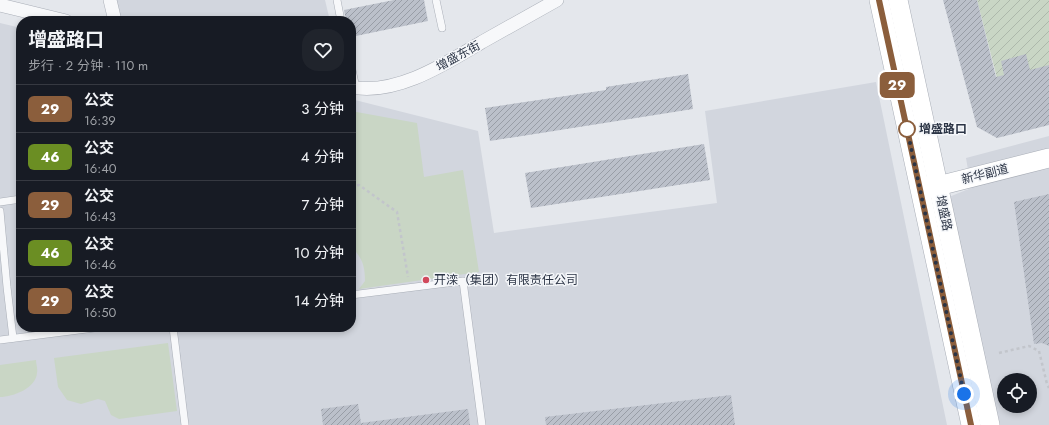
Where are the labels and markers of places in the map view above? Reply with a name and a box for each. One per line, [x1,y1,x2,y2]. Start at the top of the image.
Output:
marker: 增盛路口 [898,120,916,138]
place label: 增盛路口 [919,120,967,138]
place label: 开滦（集团）有限责任公司 [434,271,578,289]
marker: 开滦（集团）有限责任公司 [421,275,431,285]

